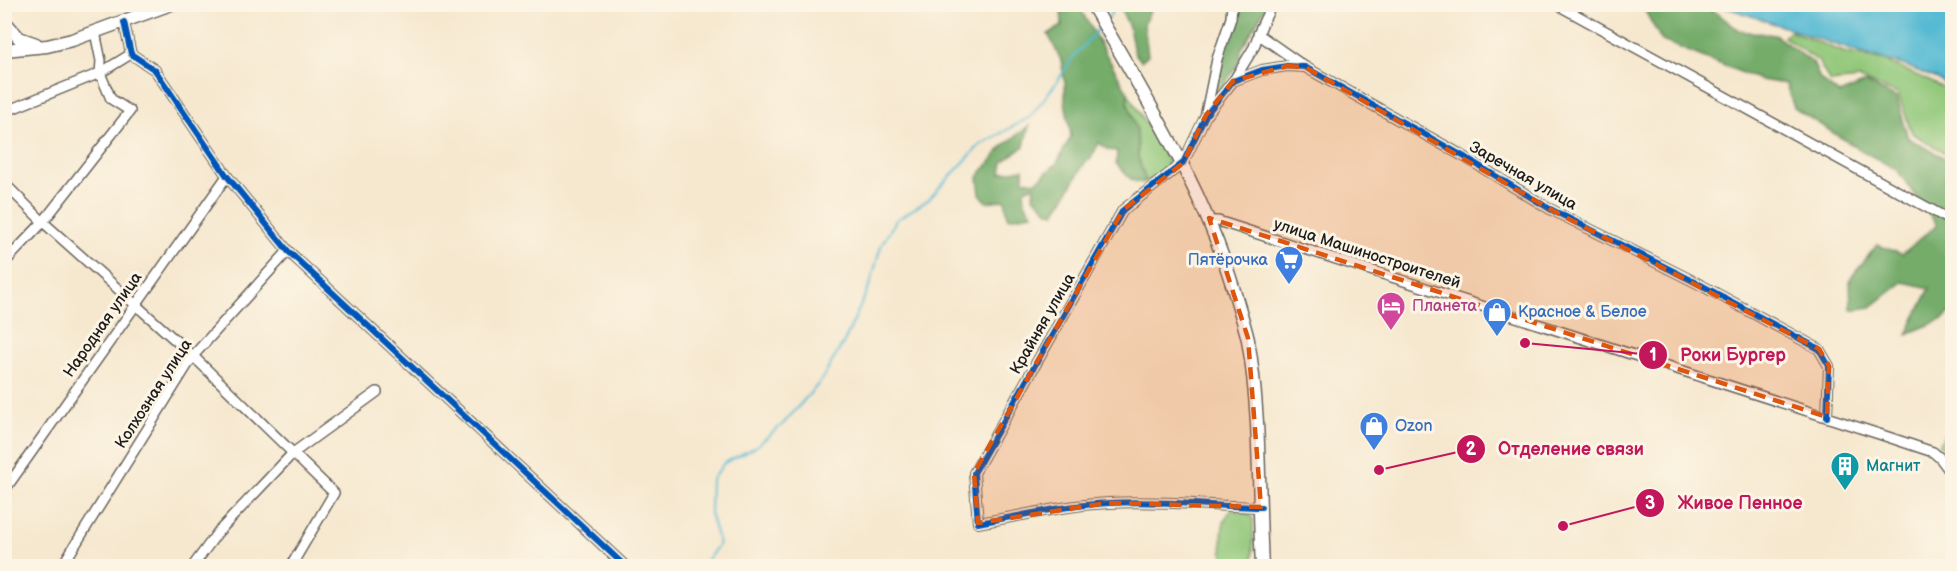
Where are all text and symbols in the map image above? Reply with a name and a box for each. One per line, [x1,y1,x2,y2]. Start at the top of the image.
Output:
street label: Заречная улица [1466,138,1581,215]
street label: улица Машиностроителей [1271,215,1463,293]
supermarket icon: Пятёрочка [1273,244,1305,286]
place label: Пятёрочка [1188,251,1269,270]
street label: Народная улица [60,268,147,381]
street label: Крайняя улица [1006,270,1080,378]
hotel icon: Планета [1375,290,1407,332]
shop icon: Красное & Белое [1481,296,1513,338]
place label: Планета [1412,297,1478,316]
place label: Красное & Белое [1518,303,1647,322]
street label: Колхозная улица [112,335,197,452]
callout: Роки Бургер [1638,337,1798,373]
text: 1 [1649,345,1657,366]
text: Роки Бургер [1680,345,1786,366]
shop icon: Ozon [1358,410,1390,452]
place label: Ozon [1395,417,1433,436]
callout: Отделение связи [1456,431,1656,467]
text: 2 [1466,439,1477,460]
text: Отделение связи [1498,439,1644,460]
building icon: Магнит [1829,450,1861,492]
place label: Магнит [1866,457,1921,476]
callout: Живое Пенное [1635,485,1814,521]
text: 3 [1645,493,1655,514]
text: Живое Пенное [1678,493,1802,514]

